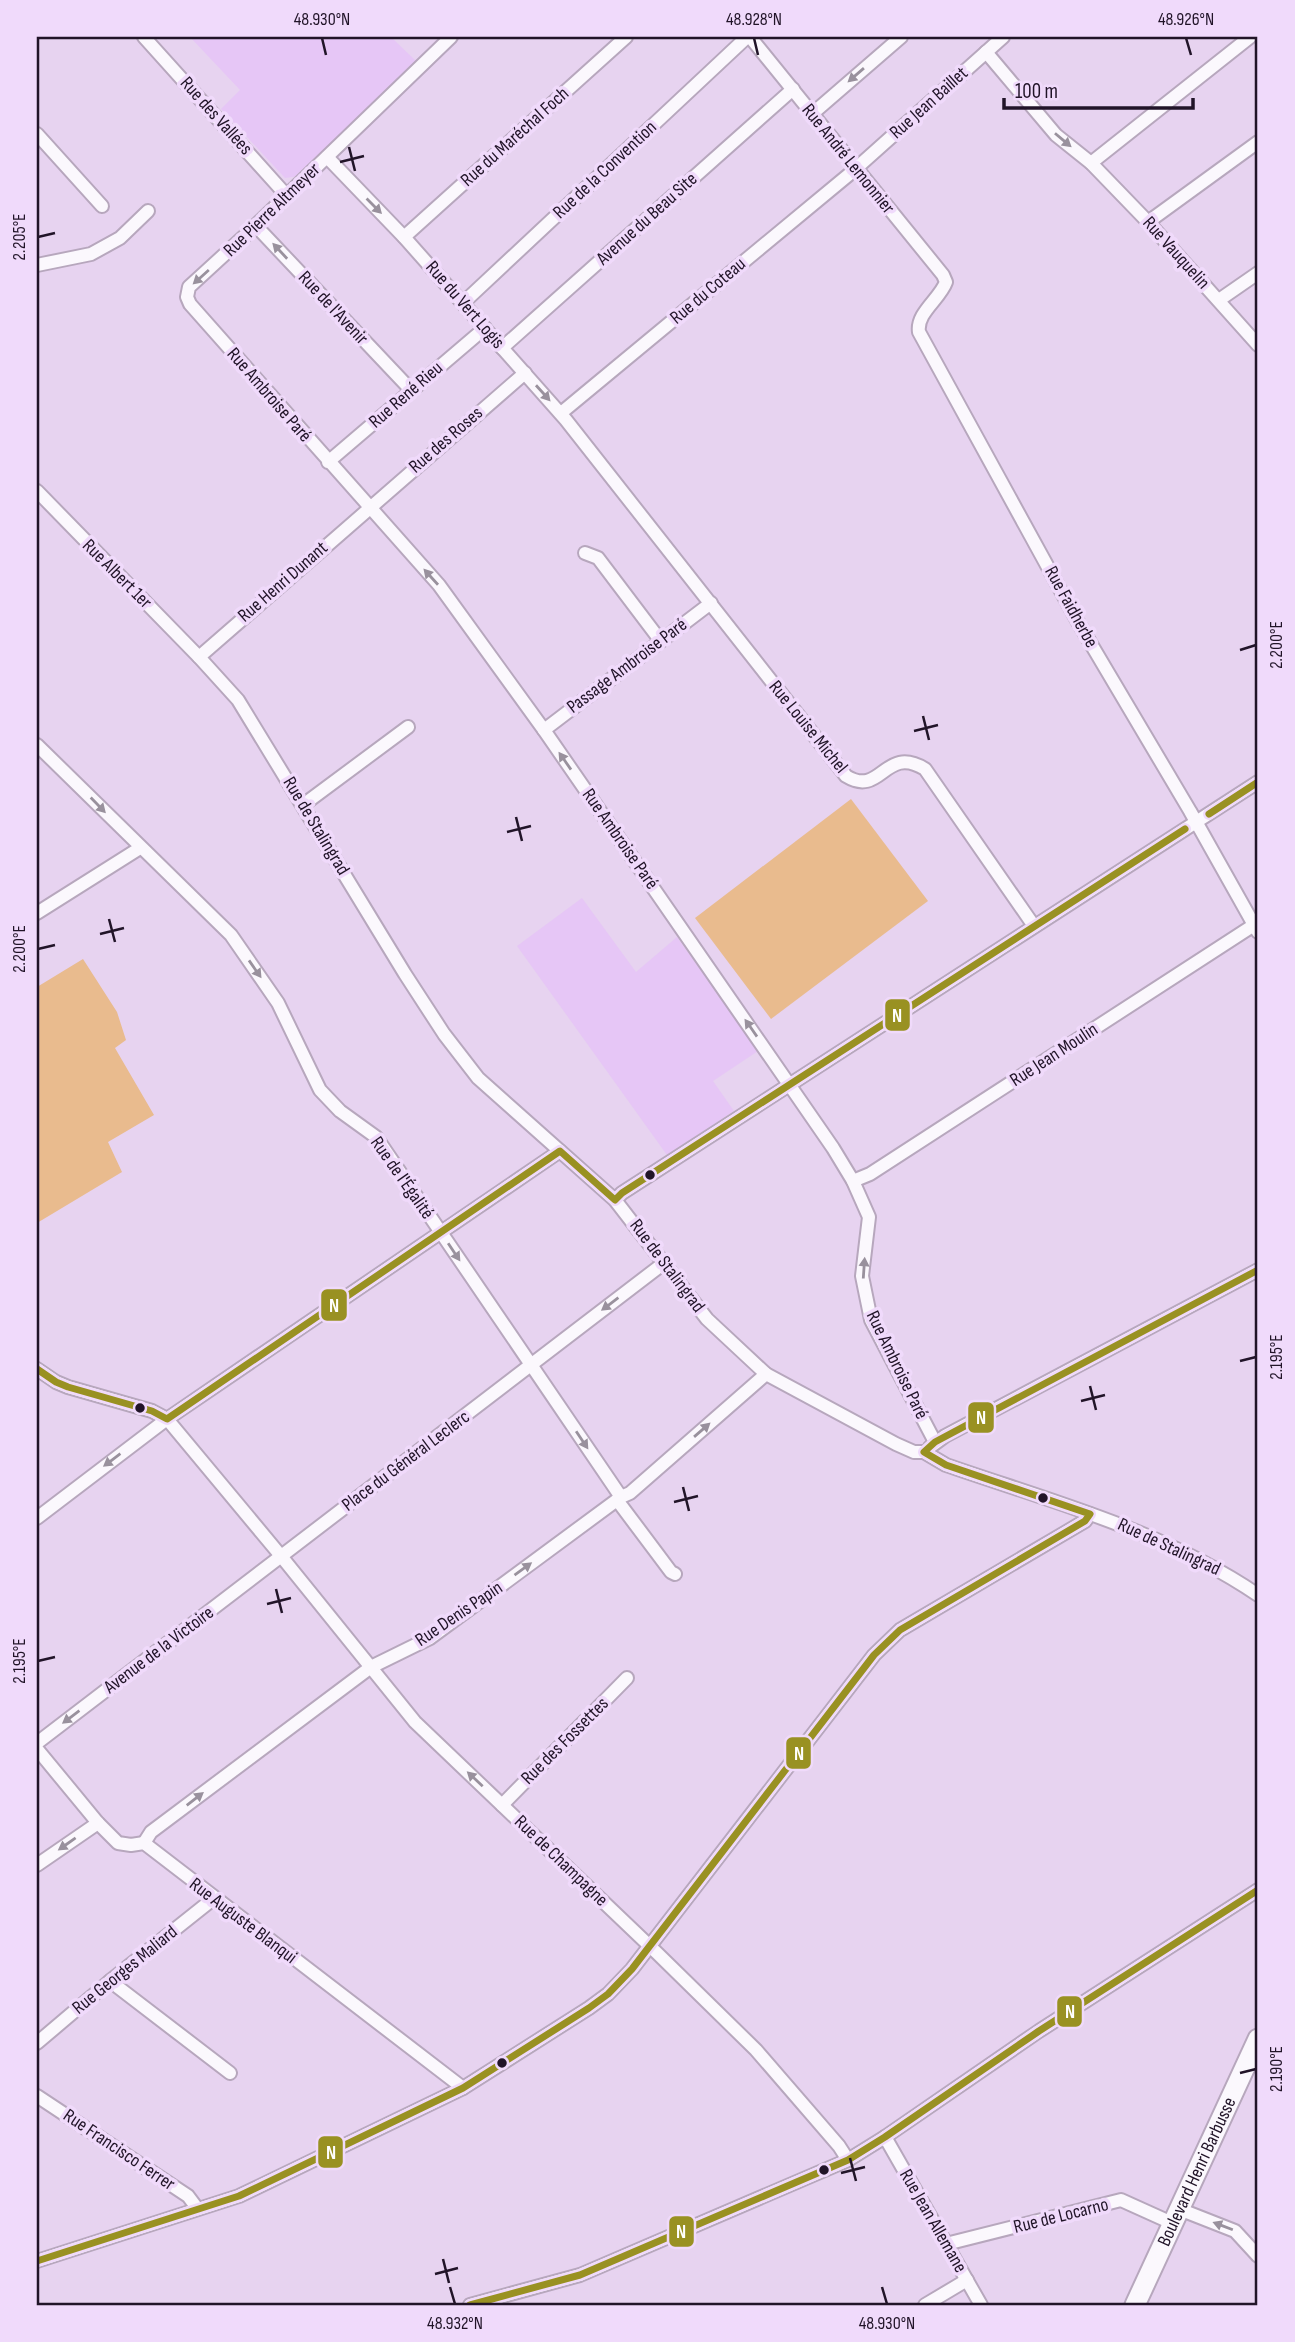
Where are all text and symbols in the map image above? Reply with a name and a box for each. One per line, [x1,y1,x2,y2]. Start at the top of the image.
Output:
text: 48.930°N [294,9,350,30]
text: 48.928°N [726,9,782,30]
text: 48.926°N [1158,9,1214,30]
street label: Rue Jean Baillet [885,62,973,144]
scale bar [1004,66,1194,110]
one-way arrow [848,67,865,82]
street label: Rue des Vallées [175,72,257,160]
text: 100 m [1015,79,1058,104]
street label: Rue du Maréchal Foch [456,82,574,192]
street label: Rue André Lemonnier [797,99,900,219]
street label: Rue de la Convention [548,116,662,224]
one-way arrow [1054,132,1071,147]
street label: Rue Pierre Altmeyer [219,158,326,262]
street label: Avenue du Beau Site [591,168,702,271]
one-way arrow [366,197,382,214]
street label: Rue Vauquelin [1137,212,1215,294]
text: 2.205°E [9,214,30,260]
one-way arrow [271,243,288,260]
street label: Rue du Coteau [665,253,751,329]
street label: Rue du Vert Logis [421,256,510,354]
street label: Rue de l'Avenir [293,266,373,350]
one-way arrow [193,268,210,284]
street label: Rue Ambroise Paré [222,343,316,447]
street label: Rue René Rieu [364,357,448,433]
one-way arrow [535,384,551,402]
street label: Rue des Roses [404,402,488,478]
street label: Rue Albert 1er [77,534,157,614]
street label: Rue Henri Dunant [233,537,333,627]
street label: Rue Faidherbe [1039,562,1103,652]
one-way arrow [423,568,439,586]
street label: Passage Ambroise Paré [562,613,692,719]
text: 2.200°E [1266,621,1287,669]
street label: Rue Louise Michel [764,676,852,778]
one-way arrow [558,752,572,770]
street label: Rue de Stalingrad [278,773,354,879]
street label: Rue Ambroise Paré [577,784,663,894]
one-way arrow [90,796,106,813]
text: 2.200°E [9,925,30,973]
one-way arrow [248,960,262,978]
line badge: N [884,998,911,1032]
text: N [892,1005,902,1028]
street label: Rue Jean Moulin [1006,1018,1102,1092]
one-way arrow [744,1019,758,1037]
street label: Rue de l'Égalité [365,1132,439,1224]
unlabelled marker [643,1168,657,1182]
street label: Rue de Stalingrad [625,1215,709,1317]
one-way arrow [447,1243,461,1261]
one-way arrow [858,1257,869,1279]
line badge: N [320,1288,348,1322]
text: N [329,1295,339,1318]
one-way arrow [601,1297,619,1311]
street label: Rue Ambroise Paré [861,1307,933,1423]
text: 2.195°E [1266,1334,1287,1380]
unlabelled marker [133,1401,147,1415]
line badge: N [967,1401,995,1434]
street label: Place du Général Leclerc [338,1406,474,1516]
text: N [976,1407,986,1430]
one-way arrow [693,1422,711,1438]
one-way arrow [575,1430,588,1450]
one-way arrow [104,1453,122,1468]
unlabelled marker [1036,1491,1050,1505]
street label: Rue de Stalingrad [1114,1513,1224,1581]
one-way arrow [514,1563,532,1577]
street label: Rue Denis Papin [411,1576,507,1652]
street label: Avenue de la Victoire [99,1601,218,1699]
text: 2.195°E [9,1638,30,1684]
street label: Rue des Fossettes [516,1692,614,1790]
one-way arrow [63,1709,81,1724]
line badge: N [785,1736,812,1770]
text: N [794,1743,804,1766]
one-way arrow [467,1772,484,1788]
one-way arrow [185,1791,203,1806]
street label: Rue de Champagne [509,1811,613,1911]
one-way arrow [58,1837,76,1851]
street label: Rue Auguste Blanqui [185,1873,301,1969]
street label: Rue Georges Maliard [68,1921,182,2019]
line badge: N [1056,1995,1083,2028]
text: N [1065,2001,1075,2024]
text: 2.190°E [1266,2046,1287,2092]
unlabelled marker [495,2056,509,2070]
street label: Boulevard Henri Barbusse [1152,2093,1241,2250]
street label: Rue Francisco Ferrer [59,2104,180,2196]
line badge: N [317,2135,344,2169]
text: N [326,2142,336,2165]
unlabelled marker [817,2163,831,2177]
street label: Rue Jean Allemane [894,2165,972,2277]
street label: Rue de Locarno [1011,2193,1111,2239]
line badge: N [668,2215,695,2248]
text: N [676,2221,686,2244]
one-way arrow [1212,2221,1233,2232]
text: 48.932°N [427,2313,483,2334]
text: 48.930°N [859,2313,915,2334]

